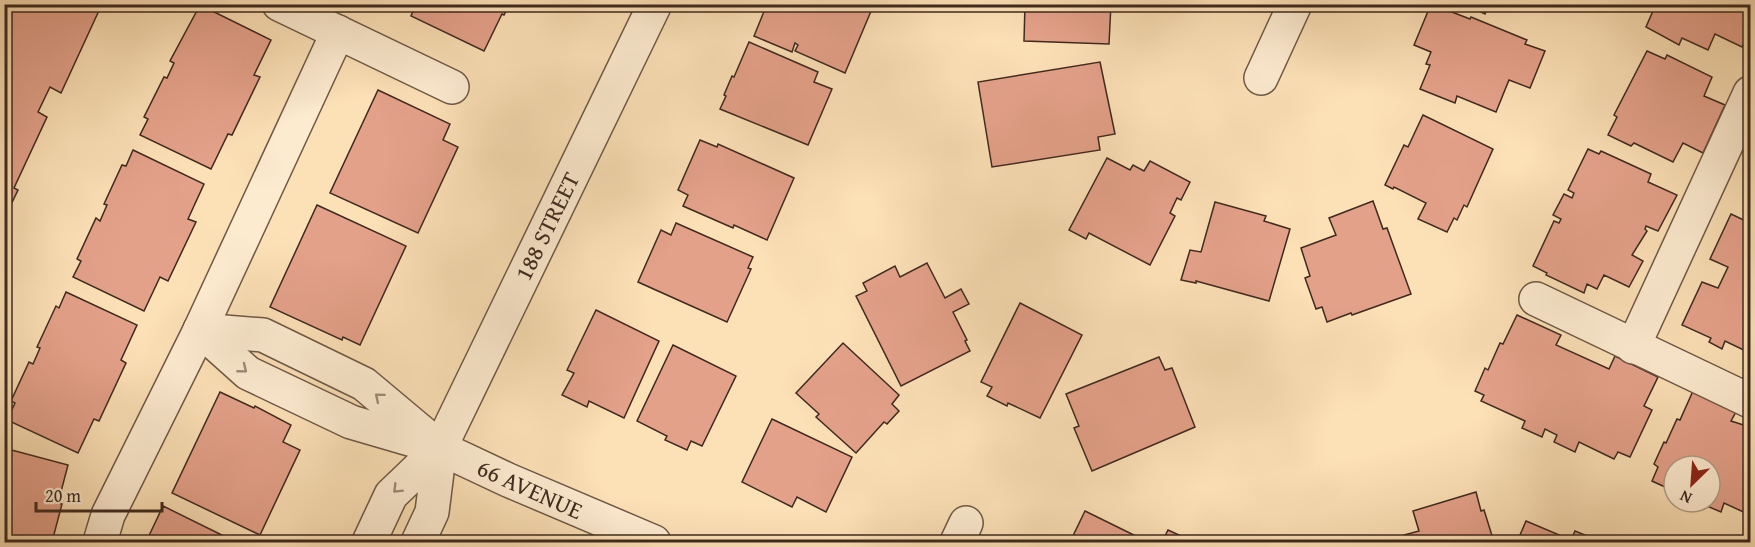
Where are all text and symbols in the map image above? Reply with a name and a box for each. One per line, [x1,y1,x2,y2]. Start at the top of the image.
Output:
street label: 188 STREET [506,166,588,286]
one-way arrow [237,361,248,372]
one-way arrow [375,393,386,404]
street label: 66 AVENUE [471,450,589,528]
north arrow [1662,454,1722,514]
scale bar [36,475,162,513]
one-way arrow [394,481,405,492]
text: 20 m [45,482,81,509]
text: N [1675,484,1696,511]

